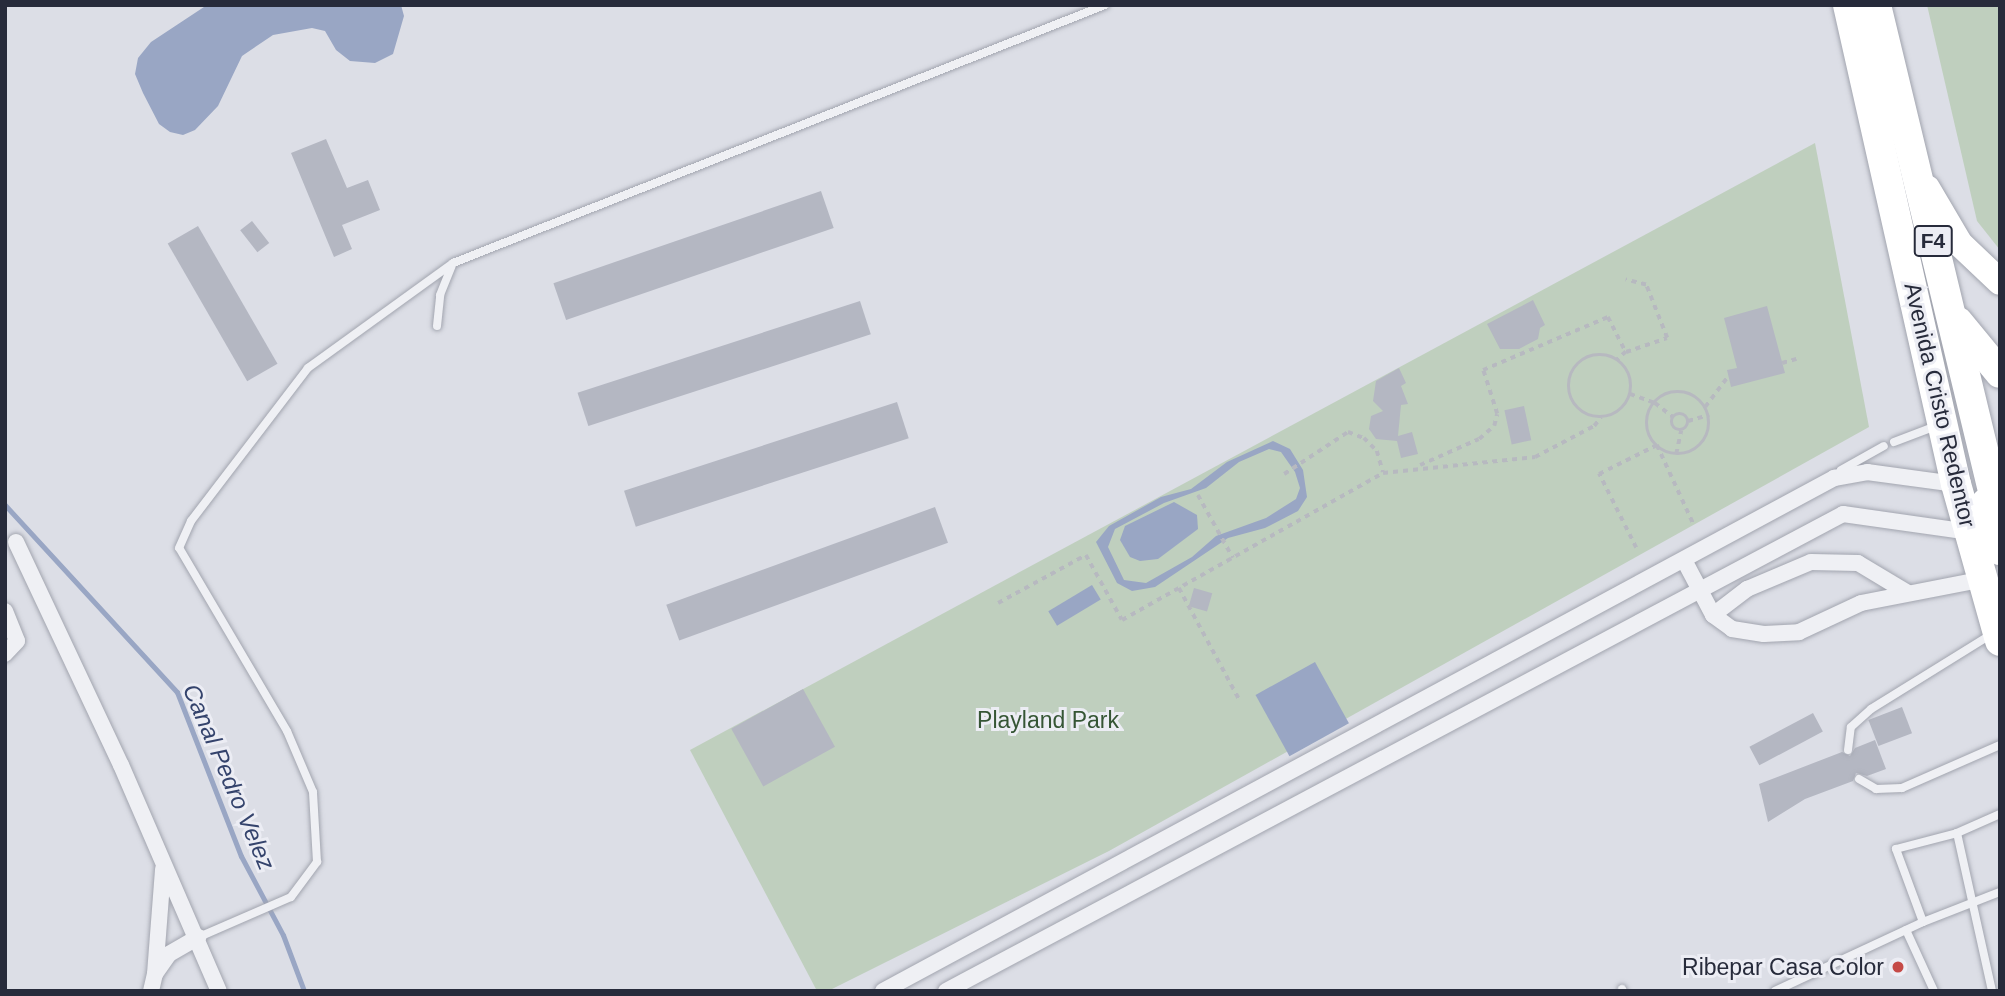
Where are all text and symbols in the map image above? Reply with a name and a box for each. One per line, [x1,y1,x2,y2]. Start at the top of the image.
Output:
road number: F4 [1912,224,1954,258]
street label: Avenida Cristo Redentor [1898,280,1982,530]
water label: Canal Pedro Velez [177,680,281,874]
park label: Playland Park [977,706,1119,734]
place label: Ribepar Casa Color [1682,953,1884,981]
marker: Ribepar Casa Color [1890,959,1906,975]

